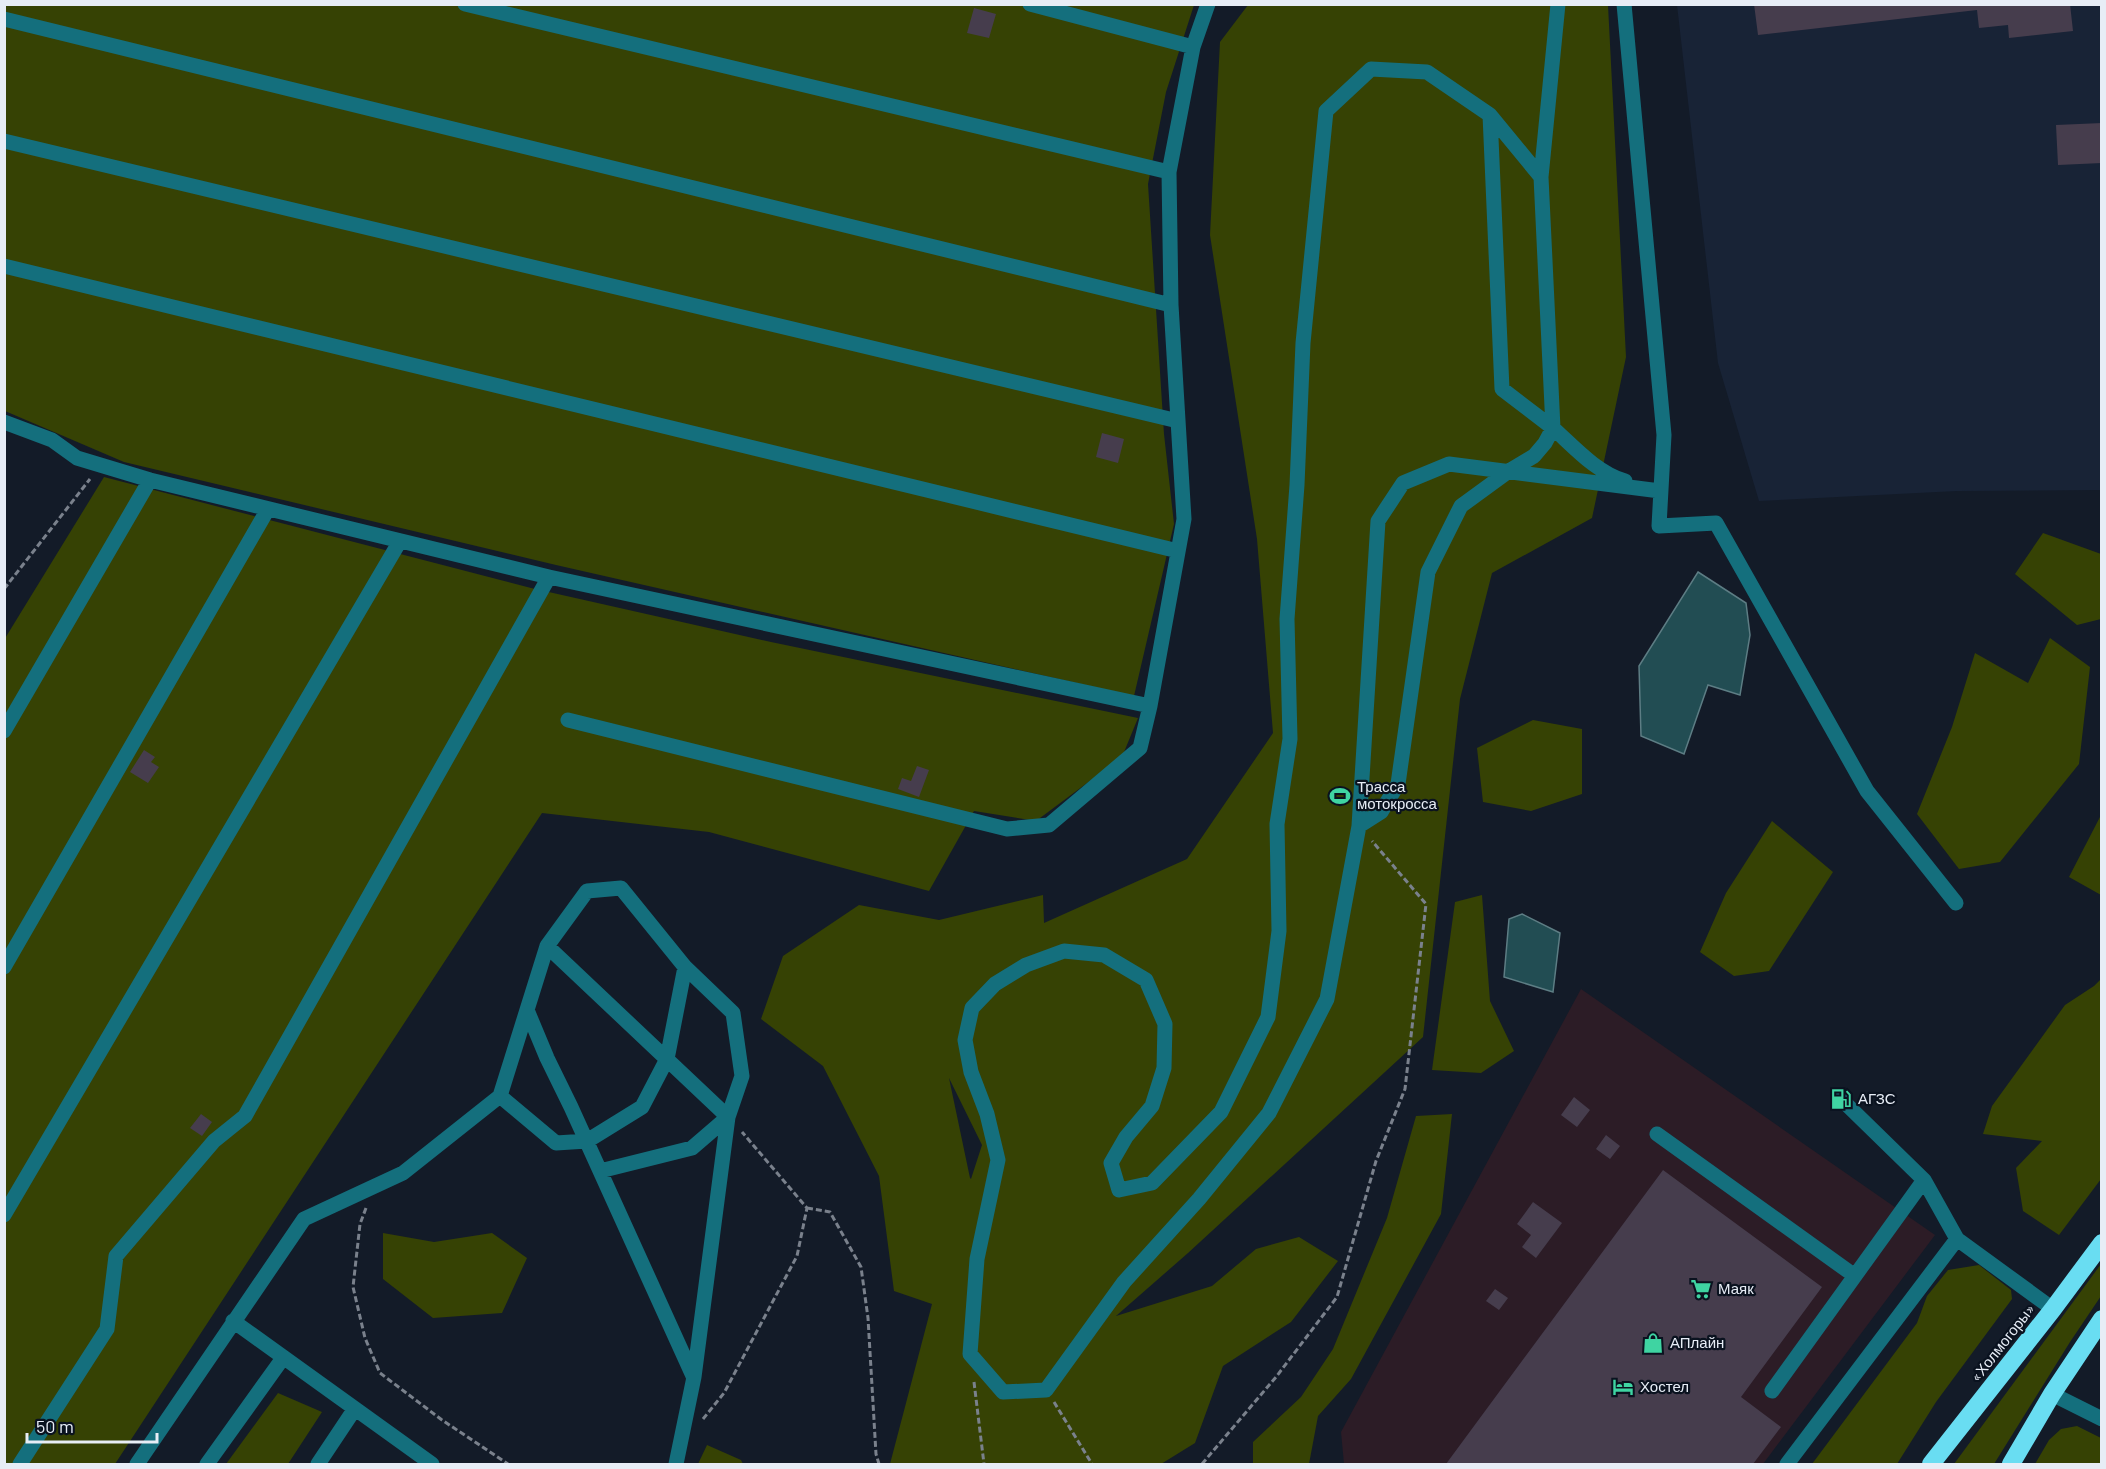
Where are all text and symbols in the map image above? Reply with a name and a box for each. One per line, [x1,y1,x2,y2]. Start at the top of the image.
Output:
place label: Трасса мотокросса [1357,777,1438,812]
sports icon: Трасса мотокросса [1328,784,1352,808]
fuel station icon: АГЗС [1829,1087,1853,1111]
place label: АГЗС [1858,1089,1896,1107]
supermarket icon: Маяк [1689,1277,1713,1301]
place label: Маяк [1718,1279,1754,1297]
street label: «Холмогоры» [1966,1300,2038,1385]
shop icon: АПлайн [1641,1331,1665,1355]
place label: АПлайн [1670,1333,1724,1351]
hotel icon: Хостел [1611,1375,1635,1399]
place label: Хостел [1640,1377,1689,1395]
scale bar [27,1406,158,1444]
text: 50 m [36,1415,74,1437]

